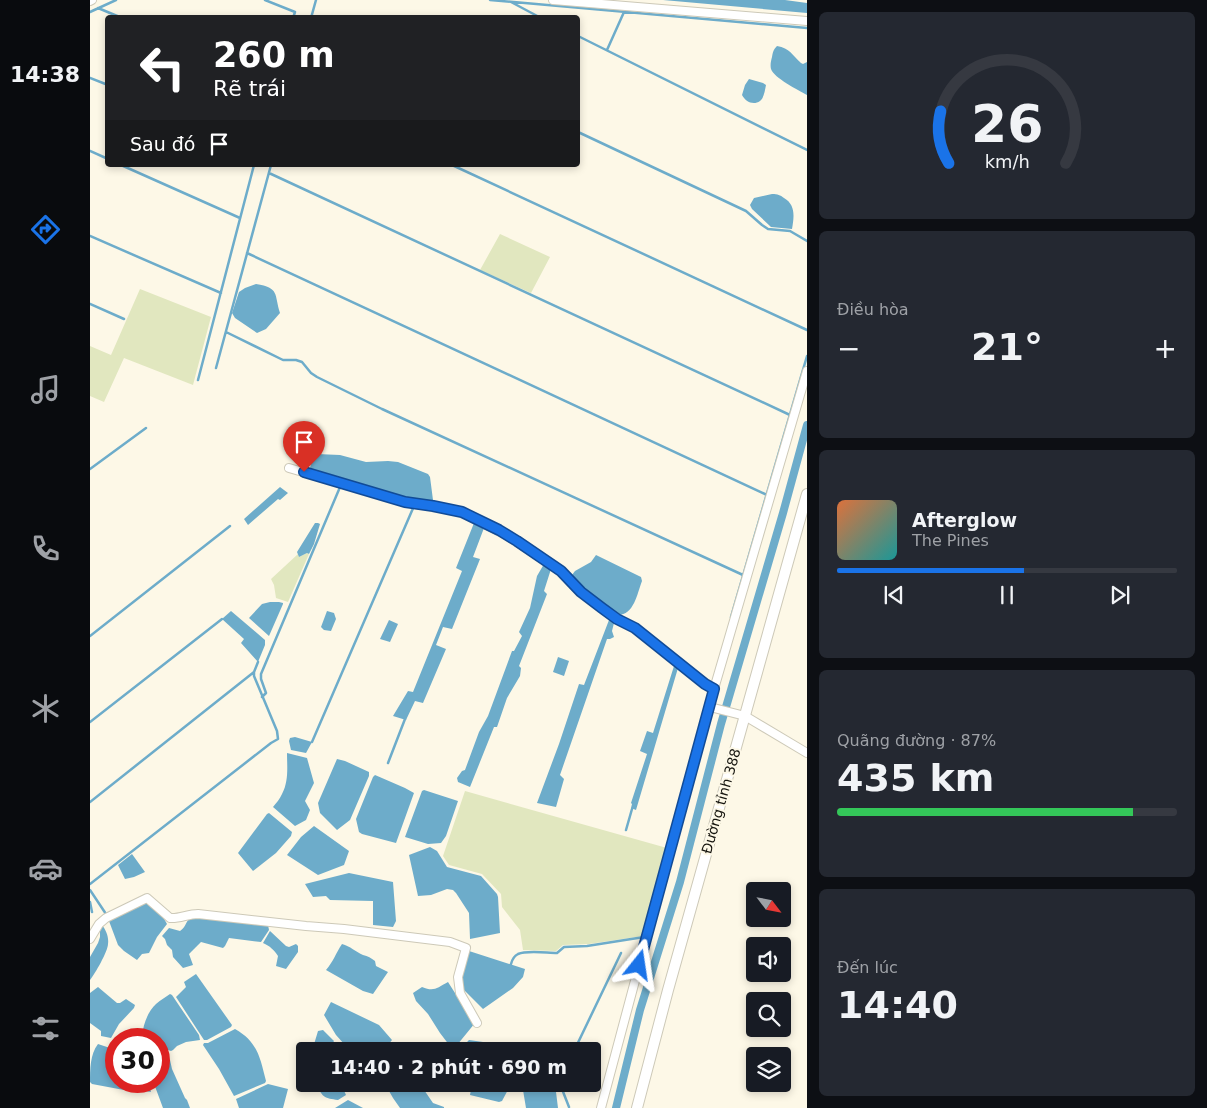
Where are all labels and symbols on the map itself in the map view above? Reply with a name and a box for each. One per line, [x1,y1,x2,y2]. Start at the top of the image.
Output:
pin [283,421,325,472]
street label: Đường tỉnh 388 [698,747,744,855]
north arrow [746,882,791,928]
position arrow [612,938,664,990]
speed limit sign: 30 [105,1028,170,1093]

